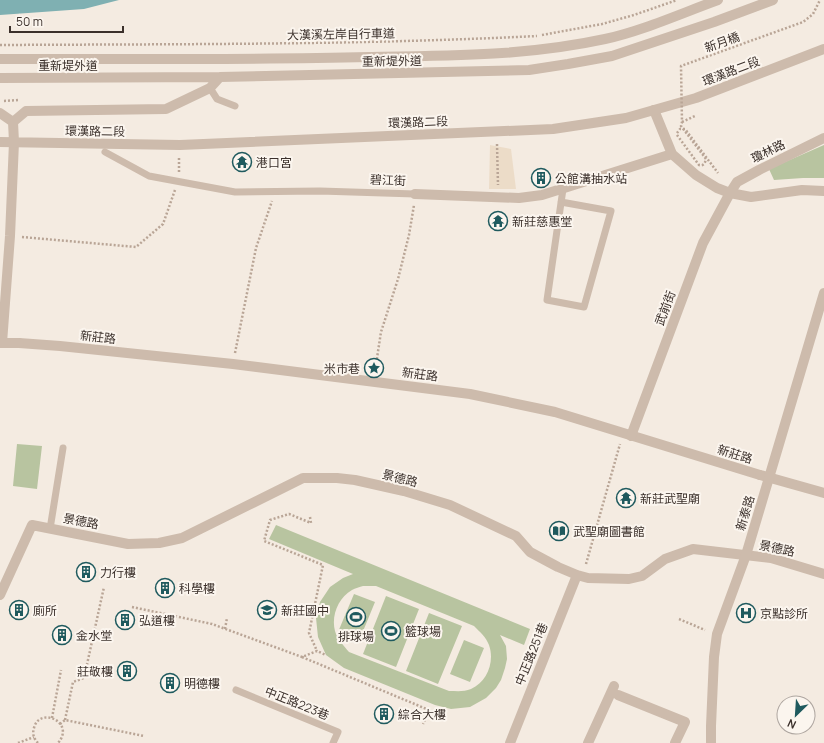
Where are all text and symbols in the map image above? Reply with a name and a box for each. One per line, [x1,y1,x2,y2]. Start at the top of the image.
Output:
scale bar [10,8,123,34]
text: 50 m [16,13,43,30]
street label: 大漢溪左岸自行車道 [287,25,395,43]
street label: 新月橋 [702,28,742,56]
street label: 重新堤外道 [362,52,422,70]
street label: 環漢路二段 [700,52,762,90]
street label: 重新堤外道 [38,57,98,74]
street label: 環漢路二段 [388,112,448,132]
street label: 環漢路二段 [65,122,125,140]
street label: 瓊林路 [748,135,788,167]
temple icon: 港口宮 [231,151,253,173]
place label: 港口宮 [256,154,292,171]
building icon: 公館溝抽水站 [530,167,552,189]
place label: 公館溝抽水站 [555,170,627,187]
street label: 碧江街 [370,171,406,189]
temple icon: 新莊慈惠堂 [487,210,509,232]
place label: 新莊慈惠堂 [512,213,572,230]
street label: 武前街 [651,288,679,328]
street label: 新莊路 [79,327,117,347]
place icon: 米市巷 [363,357,385,379]
place label: 米市巷 [324,360,360,377]
street label: 新莊路 [401,363,439,385]
street label: 新莊路 [715,441,755,467]
street label: 景德路 [380,465,420,491]
temple icon: 新莊武聖廟 [615,487,637,509]
place label: 新莊武聖廟 [640,490,700,507]
street label: 新泰路 [732,493,758,533]
street label: 景德路 [62,509,100,533]
library icon: 武聖廟圖書館 [548,520,570,542]
place label: 武聖廟圖書館 [573,523,645,540]
street label: 景德路 [758,536,796,560]
building icon: 力行樓 [75,561,97,583]
place label: 力行樓 [100,564,136,581]
building icon: 科學樓 [154,577,176,599]
place label: 科學樓 [179,580,215,597]
building icon: 廁所 [8,599,30,621]
school or university icon: 新莊國中 [256,599,278,621]
place label: 廁所 [33,602,57,619]
place label: 新莊國中 [281,602,329,619]
hospital icon: 京點診所 [735,602,757,624]
place label: 京點診所 [760,605,808,622]
sports icon: 排球場 [345,606,367,628]
building icon: 弘道樓 [114,609,136,631]
place label: 弘道樓 [139,612,175,629]
sports icon: 籃球場 [380,620,402,642]
street label: 中正路251巷 [511,620,551,688]
place label: 籃球場 [405,623,441,640]
building icon: 金水堂 [51,624,73,646]
place label: 金水堂 [76,627,112,644]
place label: 排球場 [338,628,374,645]
building icon: 莊敬樓 [116,660,138,682]
place label: 莊敬樓 [77,663,113,680]
building icon: 明德樓 [159,672,181,694]
place label: 明德樓 [184,675,220,692]
street label: 中正路223巷 [262,682,332,724]
north arrow [776,695,816,735]
building icon: 綜合大樓 [373,703,395,725]
place label: 綜合大樓 [398,706,446,723]
text: N [785,716,798,733]

